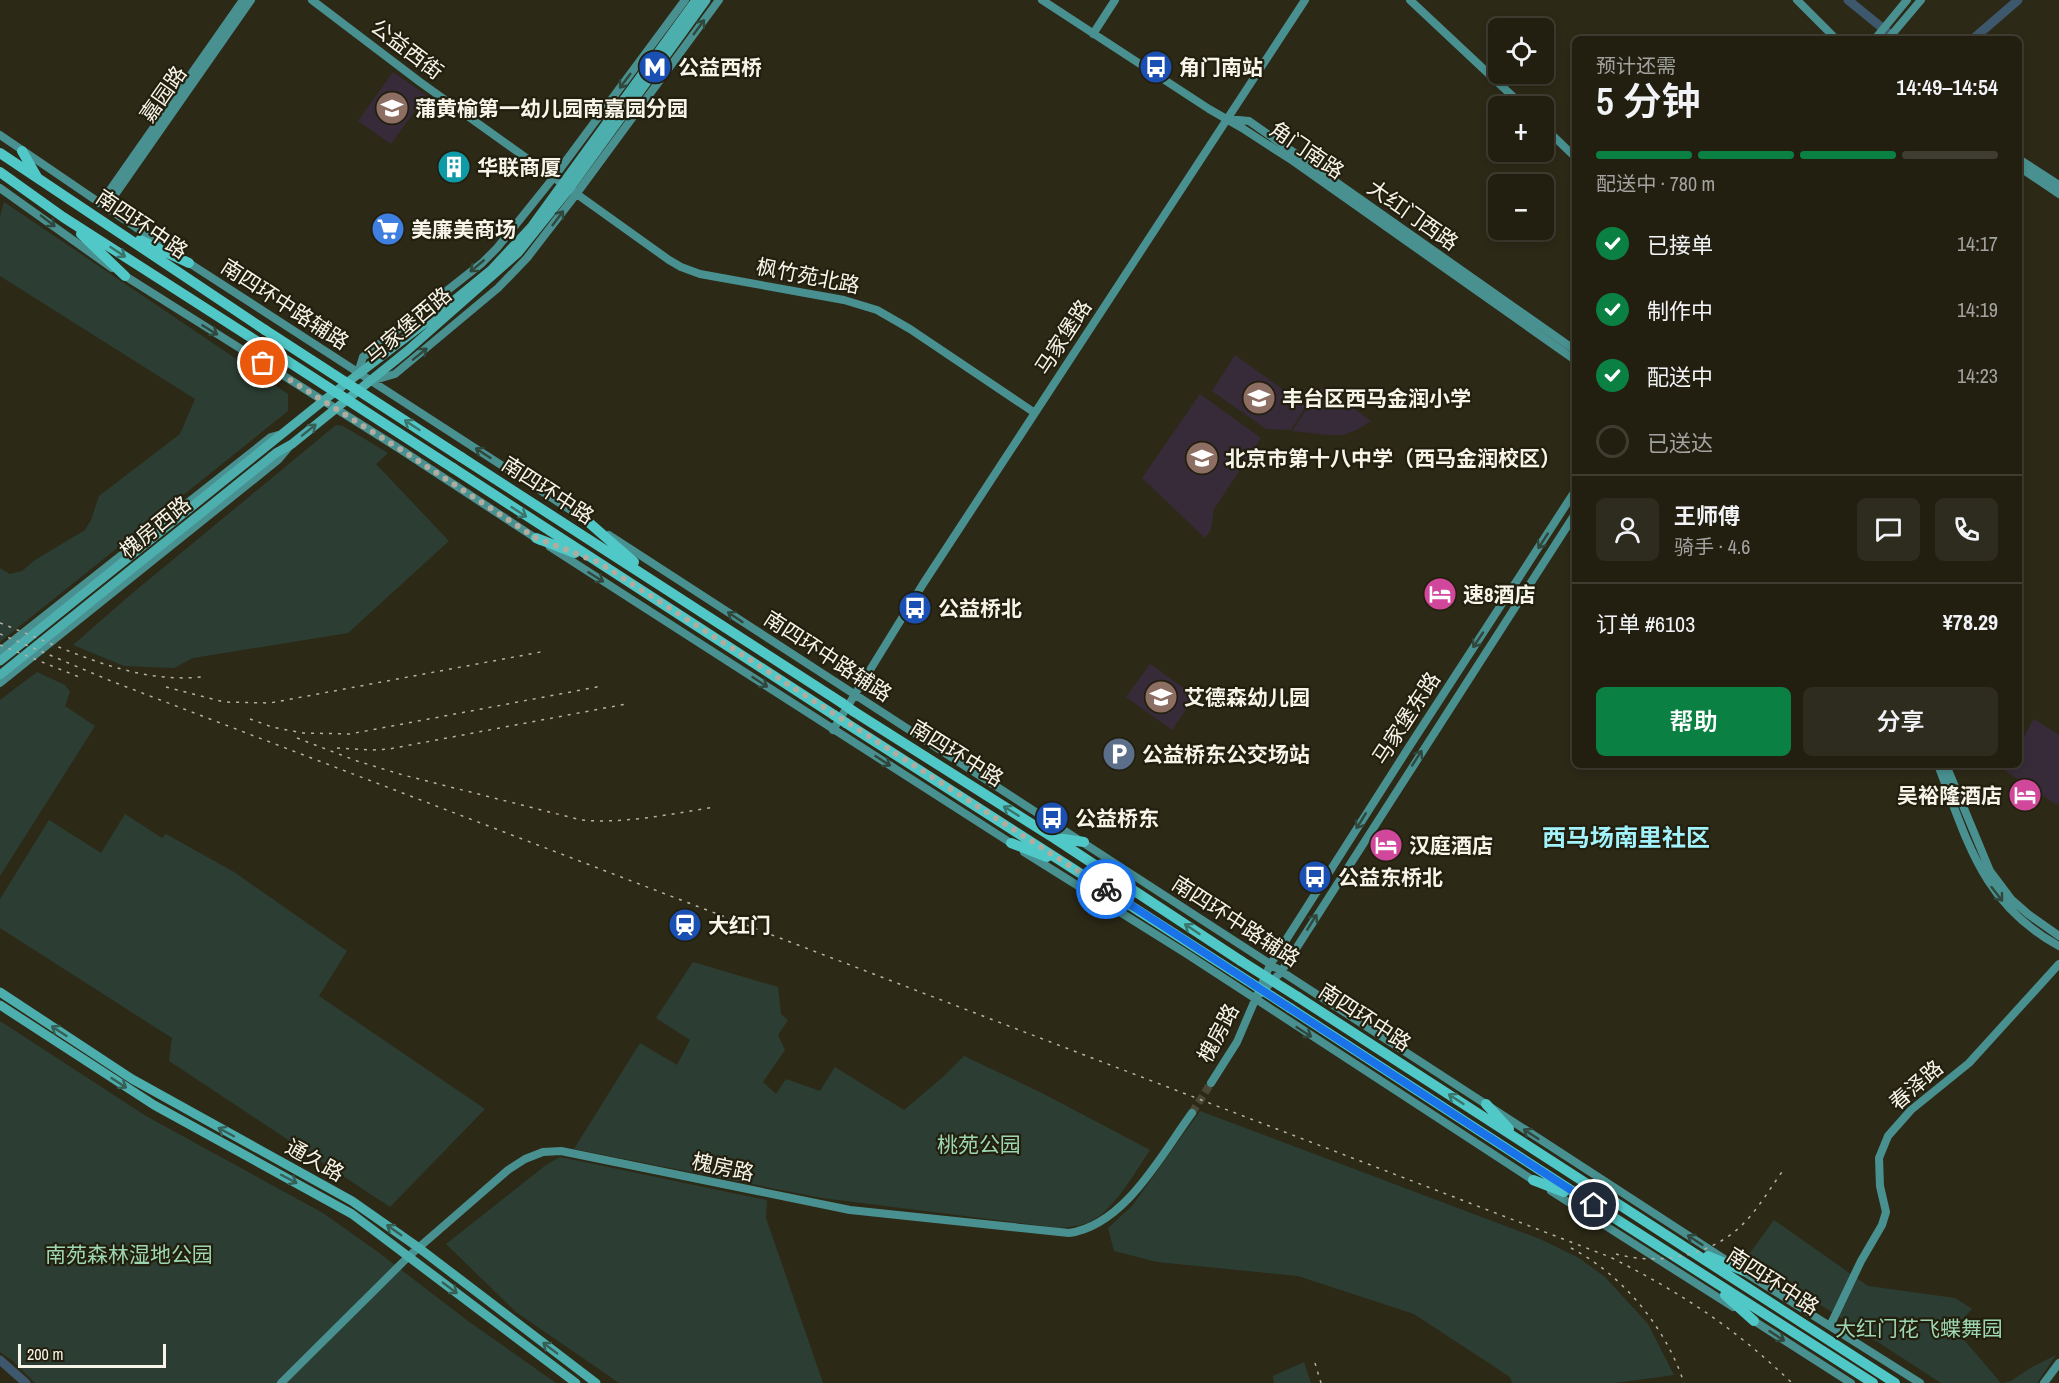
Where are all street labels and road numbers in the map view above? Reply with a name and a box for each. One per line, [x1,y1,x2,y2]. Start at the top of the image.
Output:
street label: 公益西街 [365,12,449,86]
street label: 嘉园路 [133,60,193,128]
street label: 角门南路 [1264,114,1350,186]
street label: 大红门西路 [1362,173,1464,257]
street label: 南四环中路 [90,183,194,265]
street label: 南四环中路辅路 [215,252,355,356]
street label: 枫竹苑北路 [754,252,862,300]
street label: 马家堡西路 [358,280,458,370]
street label: 马家堡路 [1028,294,1098,380]
street label: 南四环中路 [496,449,600,531]
street label: 槐房西路 [113,489,197,565]
street label: 南四环中路辅路 [758,604,898,708]
street label: 马家堡东路 [1365,666,1447,770]
street label: 南四环中路 [905,713,1009,793]
street label: 南四环中路辅路 [1166,869,1306,973]
street label: 南四环中路 [1313,976,1417,1058]
street label: 槐房路 [1190,998,1246,1068]
street label: 春泽路 [1883,1053,1949,1117]
street label: 通久路 [280,1132,350,1188]
street label: 槐房路 [689,1146,757,1188]
street label: 南四环中路 [1721,1240,1825,1322]

